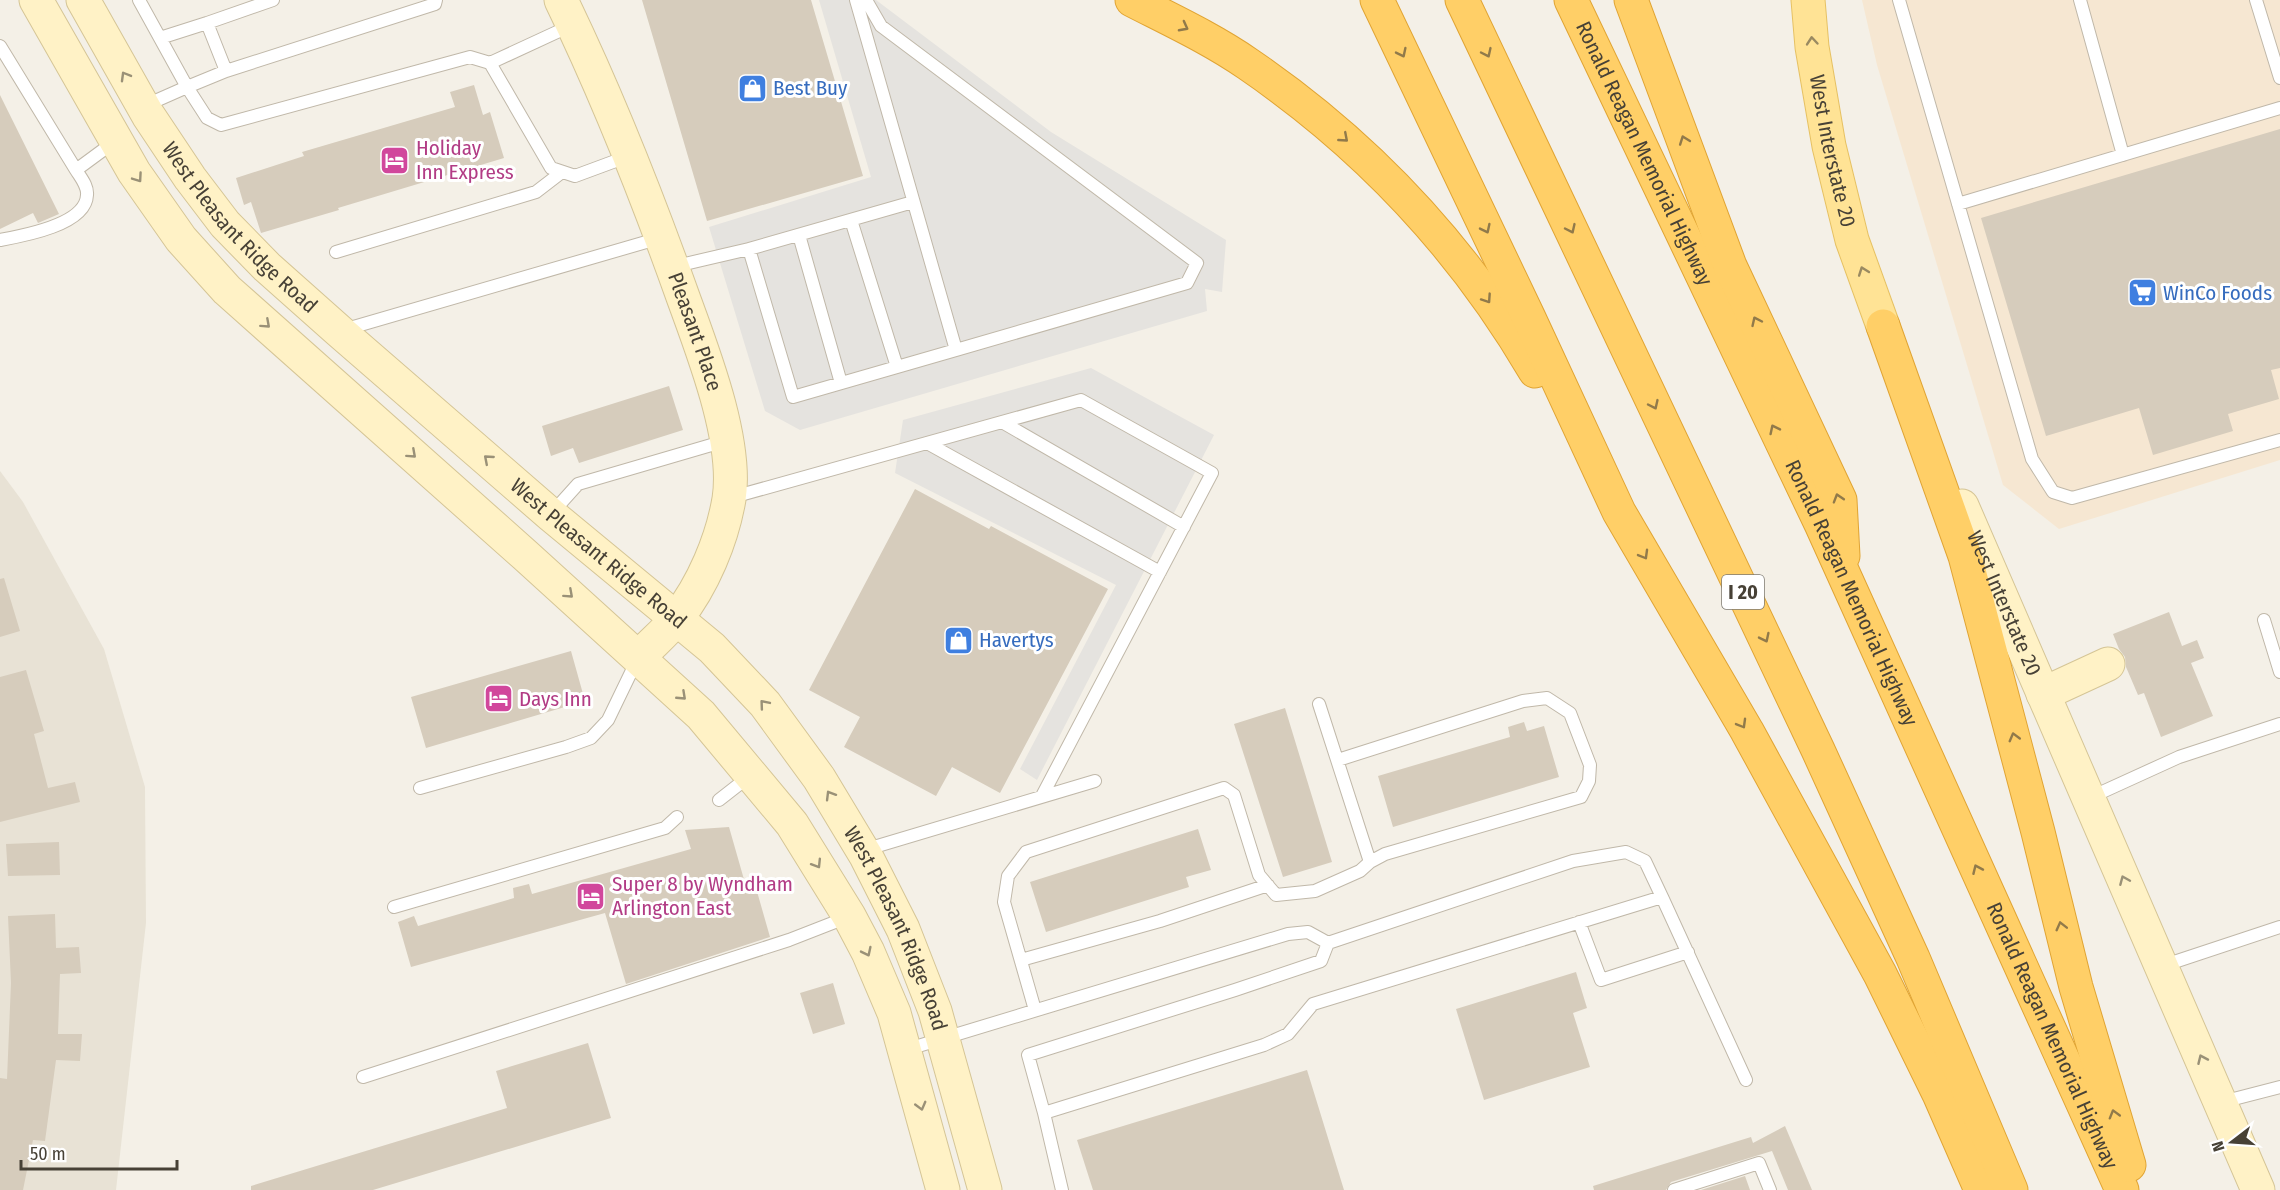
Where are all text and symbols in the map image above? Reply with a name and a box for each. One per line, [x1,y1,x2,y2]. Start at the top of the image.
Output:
street label: Ronald Reagan Memorial Highway [1570,17,1719,290]
one-way arrow [1178,20,1188,31]
one-way arrow [1806,36,1819,45]
one-way arrow [1395,46,1407,57]
one-way arrow [1479,46,1491,57]
one-way arrow [121,72,133,82]
shop icon: Best Buy [736,72,768,104]
street label: West Interstate 20 [1804,73,1861,230]
place label: Best Buy [773,75,848,101]
one-way arrow [1337,130,1348,141]
place label: Holiday Inn Express [416,135,514,185]
one-way arrow [1678,135,1691,146]
street label: West Pleasant Ridge Road [157,137,323,319]
hotel icon: Holiday Inn Express [379,144,411,176]
one-way arrow [131,171,142,182]
one-way arrow [1479,222,1491,233]
one-way arrow [1563,222,1575,233]
one-way arrow [1858,267,1871,277]
street label: Pleasant Place [662,269,728,394]
supermarket icon: WinCo Foods [2126,277,2158,309]
place label: WinCo Foods [2163,280,2272,306]
one-way arrow [1480,292,1491,303]
one-way arrow [1751,316,1763,327]
one-way arrow [259,317,270,328]
one-way arrow [1647,399,1659,410]
one-way arrow [1770,424,1782,435]
one-way arrow [405,447,416,458]
one-way arrow [484,455,495,466]
street label: Ronald Reagan Memorial Highway [1779,456,1924,731]
street label: West Pleasant Ridge Road [505,473,692,635]
one-way arrow [1833,493,1845,503]
street label: West Interstate 20 [1961,527,2047,680]
one-way arrow [1637,549,1648,560]
road number: I 20 [1722,575,1764,609]
one-way arrow [562,587,573,598]
shop icon: Havertys [942,624,974,656]
place label: Havertys [979,627,1054,653]
one-way arrow [1757,632,1769,643]
hotel icon: Days Inn [482,683,514,715]
place label: Days Inn [519,686,592,712]
one-way arrow [674,689,685,700]
one-way arrow [761,700,772,711]
one-way arrow [1735,718,1747,728]
one-way arrow [2008,732,2021,742]
one-way arrow [825,791,837,801]
street label: West Pleasant Ridge Road [838,822,953,1033]
one-way arrow [809,858,821,868]
one-way arrow [1972,864,1984,875]
place label: Super 8 by Wyndham Arlington East [612,871,793,921]
one-way arrow [2119,876,2131,887]
hotel icon: Super 8 by Wyndham Arlington East [575,880,607,912]
street label: Ronald Reagan Memorial Highway [1981,898,2124,1174]
one-way arrow [2056,921,2069,931]
one-way arrow [860,945,872,956]
one-way arrow [2197,1055,2209,1066]
one-way arrow [913,1101,926,1111]
one-way arrow [2109,1109,2121,1120]
north arrow [2202,1112,2262,1172]
scale bar [21,1133,177,1171]
text: N [2208,1139,2229,1154]
text: 50 m [30,1143,66,1165]

